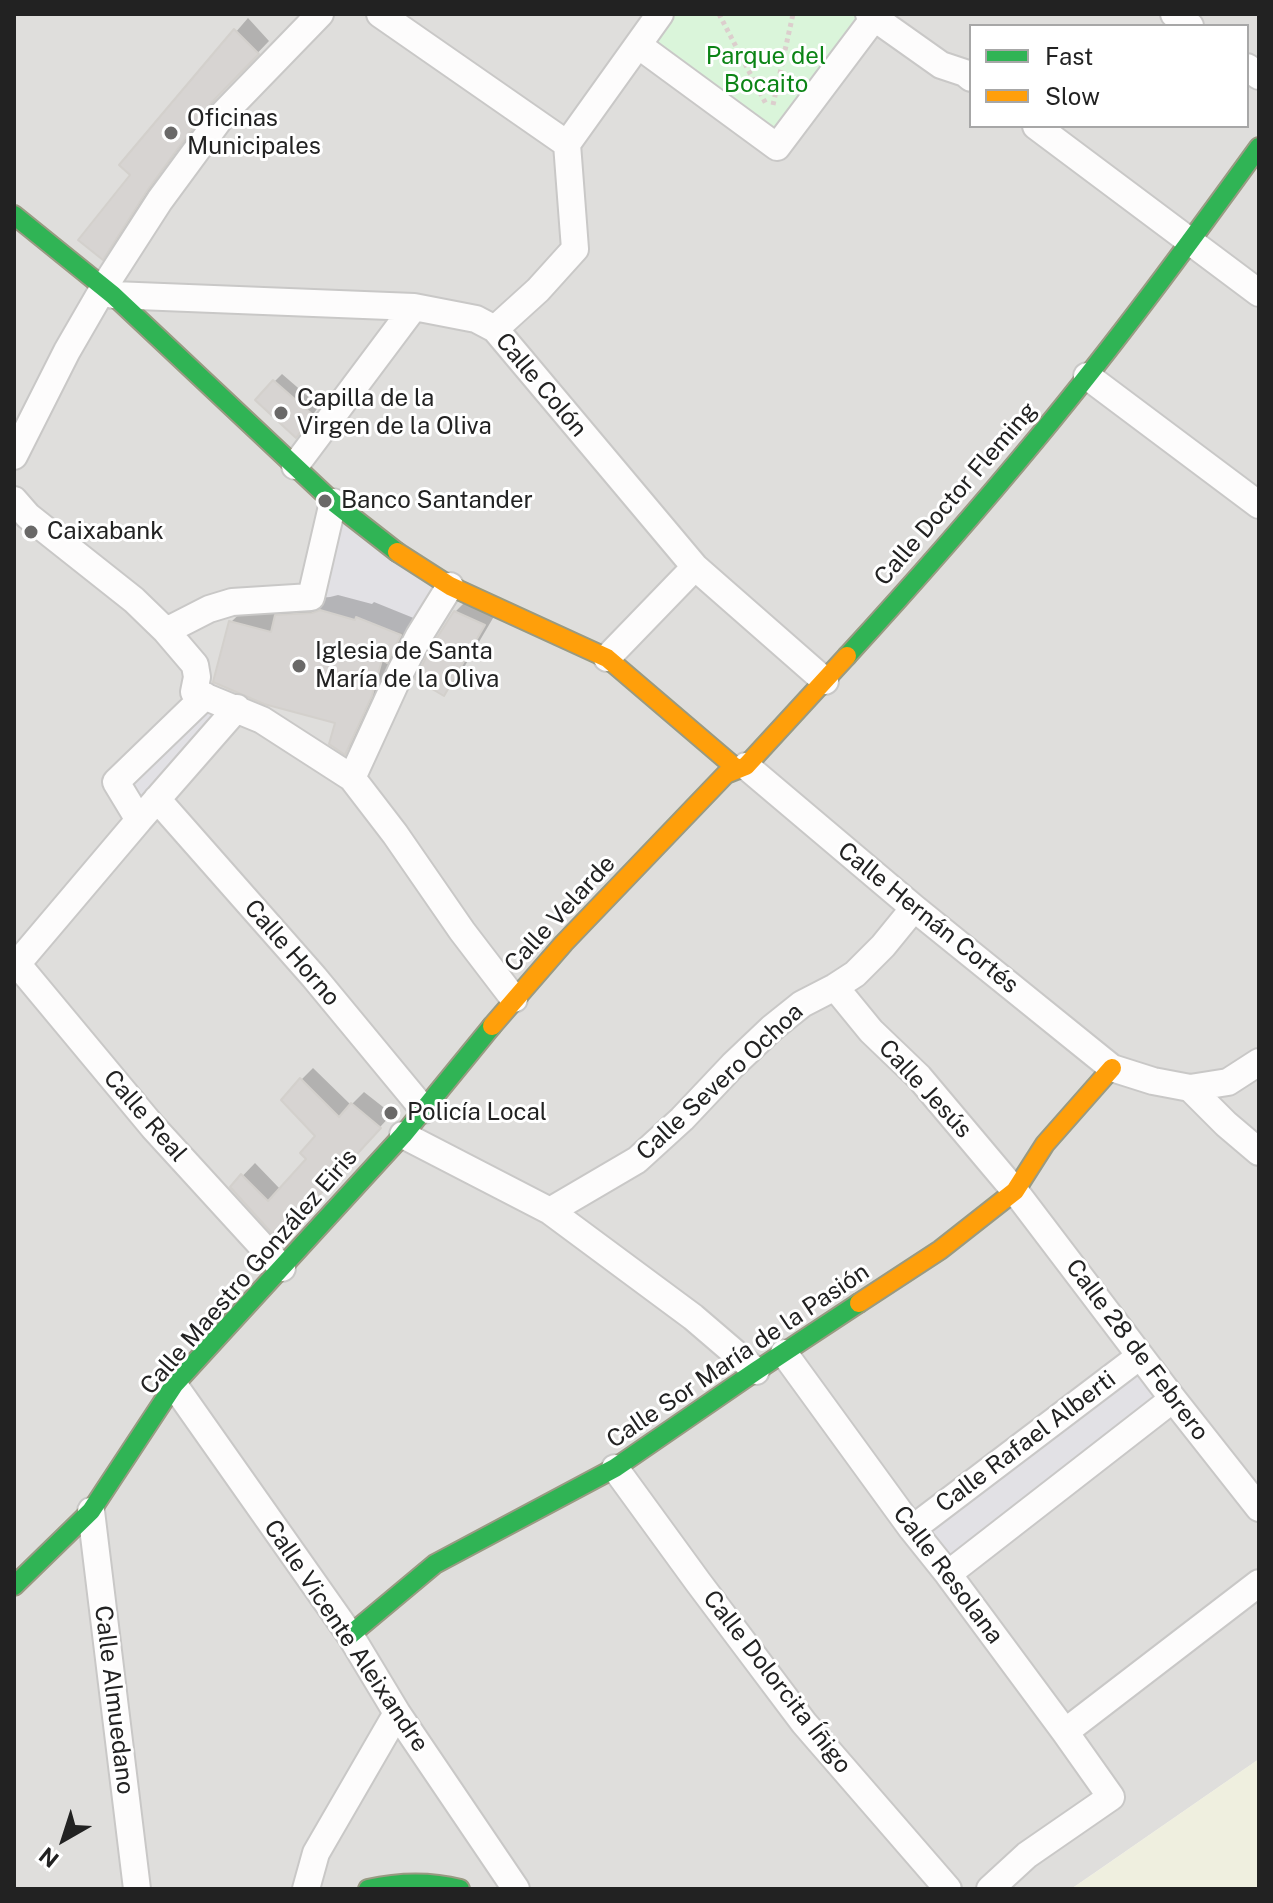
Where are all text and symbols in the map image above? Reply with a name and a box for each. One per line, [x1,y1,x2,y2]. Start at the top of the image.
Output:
legend [969,24,1249,128]
text: Fast [1045,42,1093,70]
park label: Parque del Bocaito [706,43,826,99]
text: Slow [1045,82,1100,110]
place label: Oficinas Municipales [187,105,321,161]
marker: Oficinas Municipales [162,124,180,142]
street label: Calle Colón [489,327,593,443]
place label: Capilla de la Virgen de la Oliva [297,385,492,441]
street label: Calle Doctor Fleming [869,397,1043,591]
marker: Capilla de la Virgen de la Oliva [272,404,290,422]
place label: Banco Santander [341,487,533,515]
marker: Banco Santander [316,492,334,510]
place label: Caixabank [47,518,164,546]
marker: Caixabank [22,523,40,541]
place label: Iglesia de Santa María de la Oliva [315,638,499,694]
marker: Iglesia de Santa María de la Oliva [290,657,308,675]
street label: Calle Hernán Cortés [832,836,1024,1000]
street label: Calle Velarde [499,850,621,978]
street label: Calle Horno [238,894,346,1012]
street label: Calle Severo Ochoa [631,997,809,1167]
street label: Calle Jesús [872,1034,978,1144]
street label: Calle Real [97,1064,193,1168]
place label: Policía Local [407,1099,547,1127]
marker: Policía Local [382,1104,400,1122]
street label: Calle Maestro González Eiris [135,1143,363,1401]
street label: Calle 28 de Febrero [1059,1254,1215,1446]
street label: Calle Sor María de la Pasión [601,1257,875,1455]
street label: Calle Rafael Alberti [930,1365,1122,1519]
street label: Calle Resolana [887,1500,1009,1650]
street label: Calle Vicente Aleixandre [258,1514,434,1758]
street label: Calle Dolorcita Íñigo [697,1585,857,1779]
street label: Calle Almuedano [88,1604,140,1796]
north arrow [24,1799,104,1879]
text: N [34,1842,64,1873]

